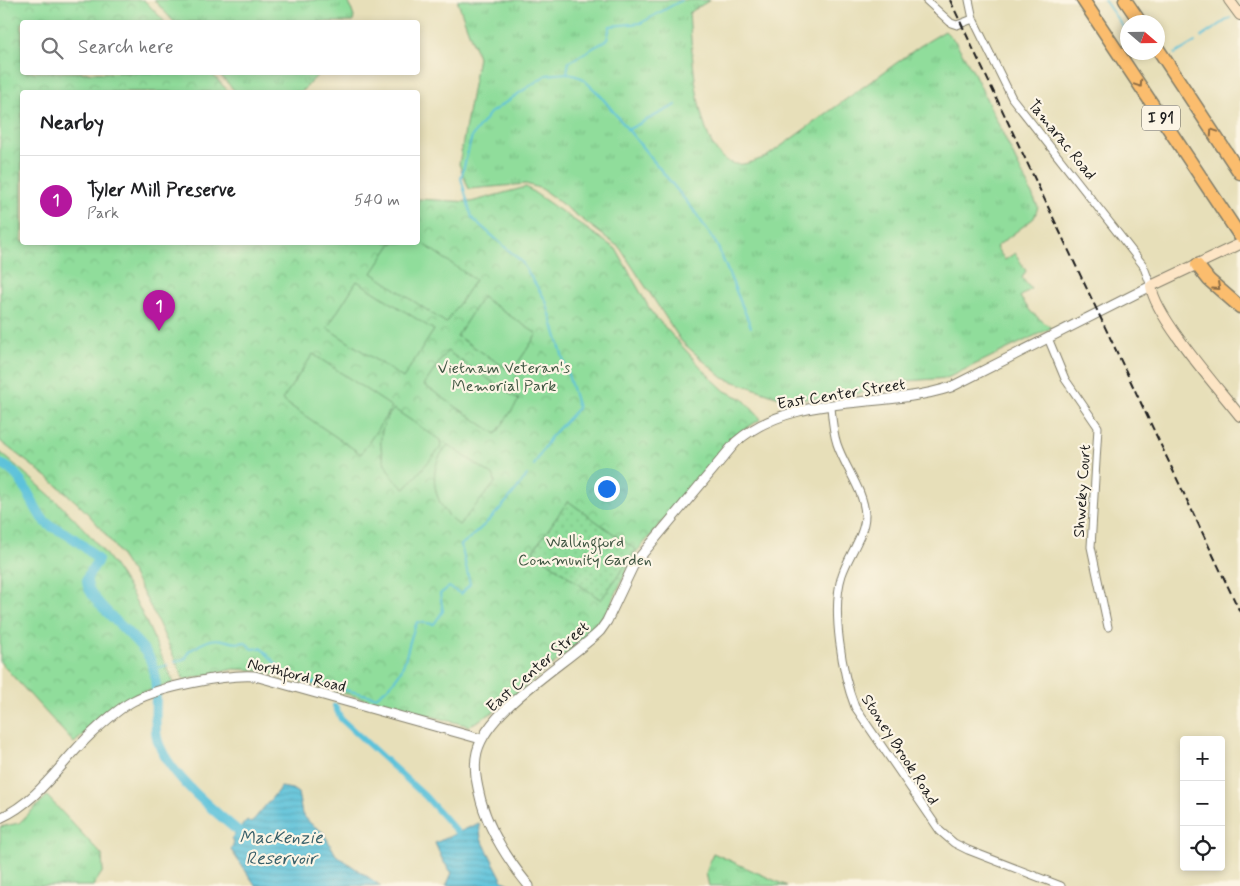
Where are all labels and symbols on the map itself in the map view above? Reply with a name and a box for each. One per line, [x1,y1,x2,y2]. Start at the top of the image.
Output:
north arrow [1120,15,1165,60]
one-way arrow [1133,78,1142,88]
street label: Tamarac Road [1023,95,1101,185]
road number: I 91 [1142,106,1180,130]
one-way arrow [1210,129,1219,138]
one-way arrow [1212,282,1221,291]
pin: 1 [143,290,175,331]
park label: Vietnam Veteran's Memorial Park [438,358,570,397]
street label: East Center Street [776,374,907,415]
street label: Shweky Court [1069,444,1096,539]
your location [594,476,620,502]
park label: Wallingford Community Garden [518,532,652,571]
street label: East Center Street [482,617,594,718]
street label: Northford Road [245,653,348,700]
street label: Stoney Brook Road [856,690,943,809]
water label: MacKenzie Reservoir [239,826,324,871]

